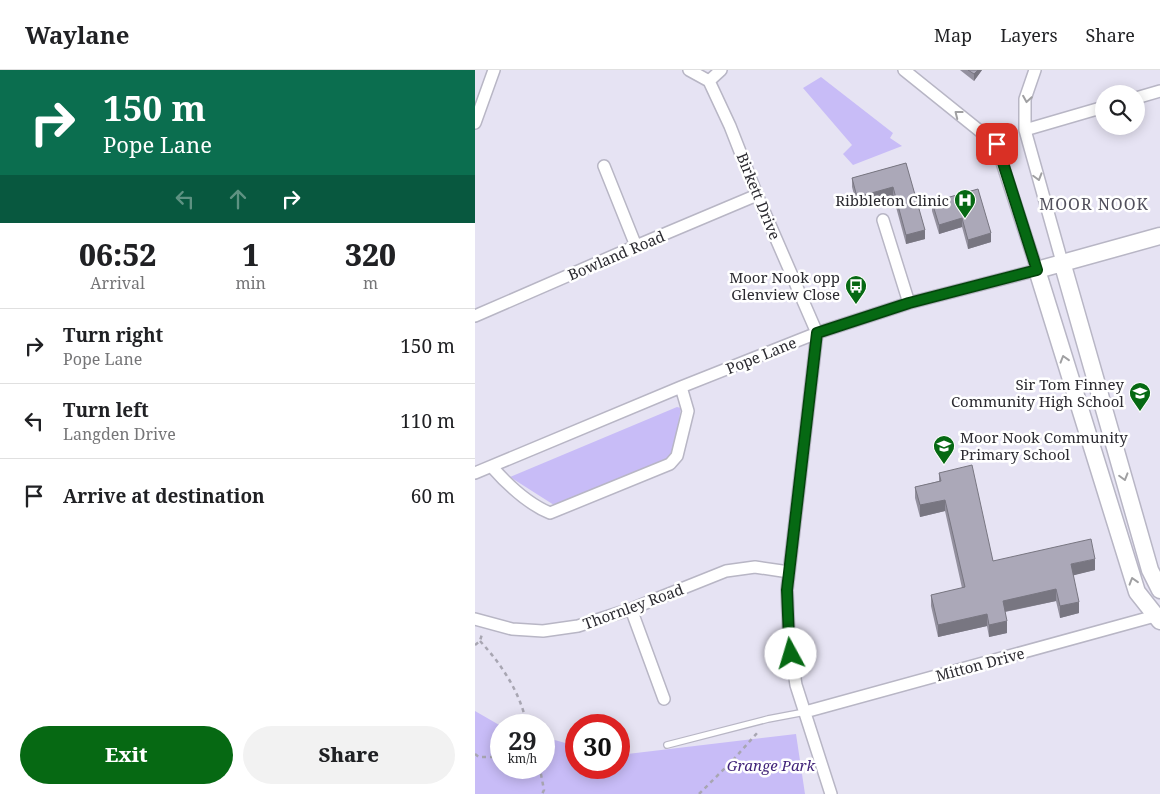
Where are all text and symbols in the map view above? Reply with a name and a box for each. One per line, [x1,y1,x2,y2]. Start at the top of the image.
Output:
text: Waylane [25,18,129,51]
text: Map [934,23,972,47]
text: Layers [1000,23,1058,47]
text: Share [1086,23,1135,47]
text: 150 m [103,84,206,131]
map controls [1095,85,1145,135]
button: search [1095,85,1145,135]
icon: right [20,90,85,155]
one-way arrow [1022,95,1032,104]
one-way arrow [955,111,964,119]
pin [976,123,1018,165]
text: Pope Lane [103,129,212,159]
icon: arrive [983,130,1011,158]
street label: Birkett Drive [732,150,786,242]
one-way arrow [1033,172,1043,180]
icon: left [171,185,199,213]
icon: ahead [224,185,252,213]
icon: right [277,185,305,213]
hospital icon: Ribbleton Clinic [953,188,977,219]
place label: Ribbleton Clinic [835,190,949,210]
district label: MOOR NOOK [1039,193,1149,215]
street label: Bowland Road [564,226,668,284]
text: 06:52 [79,234,156,275]
text: 1 [242,234,259,275]
text: 320 [345,234,396,275]
place label: Moor Nook opp Glenview Close [729,267,840,304]
text: Arrival [90,272,145,294]
text: min [235,272,266,294]
text: m [363,272,378,294]
bus stop icon: Moor Nook opp Glenview Close [844,274,868,305]
text: Turn right [63,322,163,348]
icon: right [20,332,48,360]
street label: Pope Lane [723,332,799,378]
text: 150 m [400,333,455,359]
text: Pope Lane [63,348,142,370]
one-way arrow [1060,355,1070,363]
place label: Sir Tom Finney Community High School [951,374,1125,411]
school or university icon: Sir Tom Finney Community High School [1128,381,1152,412]
text: Turn left [63,397,149,423]
icon: left [20,407,48,435]
text: 110 m [400,408,455,434]
text: Langden Drive [63,423,176,445]
place label: Moor Nook Community Primary School [960,427,1128,464]
school or university icon: Moor Nook Community Primary School [932,434,956,465]
one-way arrow [1118,473,1129,481]
icon: arrive [20,482,48,510]
text: Arrive at destination [63,483,265,509]
text: 60 m [411,483,455,509]
one-way arrow [1129,577,1139,585]
street label: Thornley Road [580,579,686,633]
position arrow [764,627,816,679]
street label: Mitton Drive [933,643,1027,685]
speed limit sign: 30 [565,714,630,779]
text: 29 [508,723,537,757]
button: Exit [20,726,233,784]
button: Share [243,726,455,784]
text: km/h [508,750,537,767]
park label: Grange Park [727,755,816,775]

